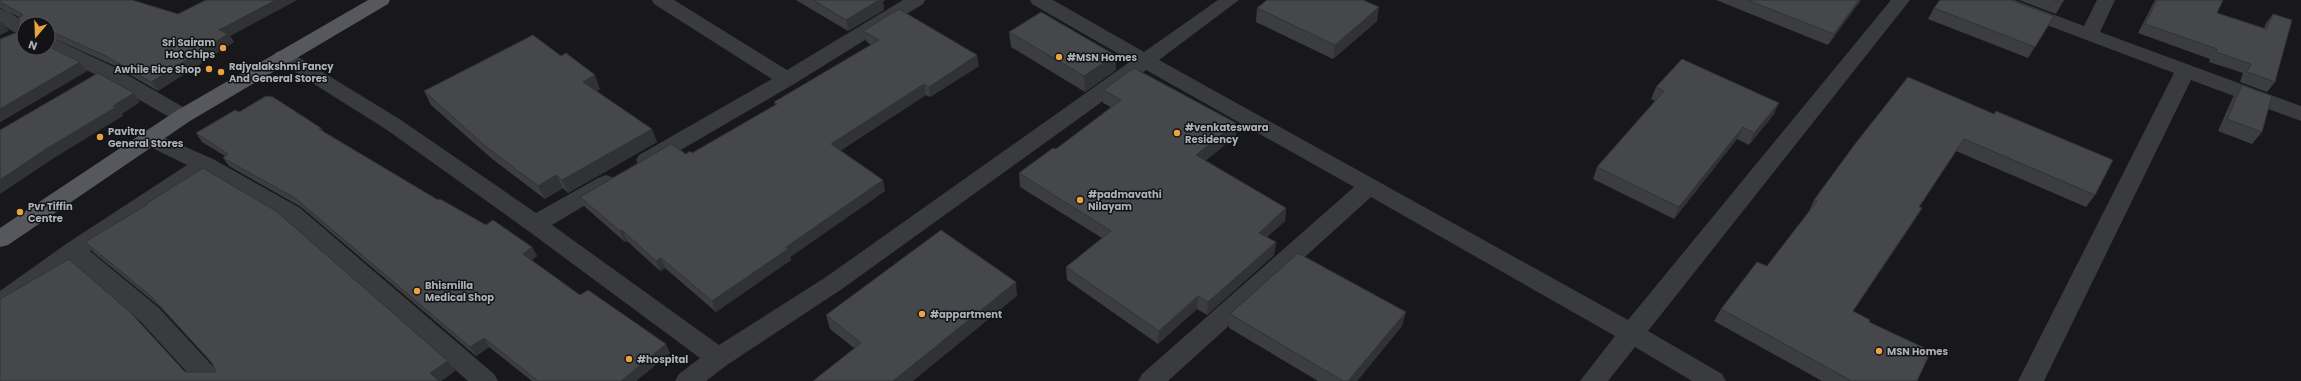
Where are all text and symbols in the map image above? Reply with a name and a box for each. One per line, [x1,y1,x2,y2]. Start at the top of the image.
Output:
north arrow [16,16,56,56]
place label: Sri Sairam Hot Chips [162,35,215,62]
text: N [26,37,39,54]
marker: Sri Sairam Hot Chips [218,43,228,53]
place label: #MSN Homes [1067,50,1137,65]
marker: #MSN Homes [1054,52,1064,62]
place label: Rajyalakshmi Fancy And General Stores [229,59,334,86]
place label: Awhile Rice Shop [114,62,201,77]
marker: Awhile Rice Shop [204,64,214,74]
marker: Rajyalakshmi Fancy And General Stores [216,67,226,77]
place label: #venkateswara Residency [1185,120,1269,147]
place label: Pavitra General Stores [108,124,184,151]
marker: #venkateswara Residency [1172,128,1182,138]
marker: Pavitra General Stores [95,132,105,142]
place label: #padmavathi Nilayam [1088,187,1162,214]
marker: #padmavathi Nilayam [1075,195,1085,205]
place label: Pvr Tiffin Centre [28,199,73,226]
marker: Pvr Tiffin Centre [15,207,25,217]
place label: Bhismilla Medical Shop [425,278,494,305]
marker: Bhismilla Medical Shop [412,286,422,296]
place label: #appartment [930,307,1002,322]
marker: #appartment [917,309,927,319]
place label: MSN Homes [1887,344,1948,359]
marker: MSN Homes [1874,346,1884,356]
place label: #hospital [637,352,688,367]
marker: #hospital [624,354,634,364]

